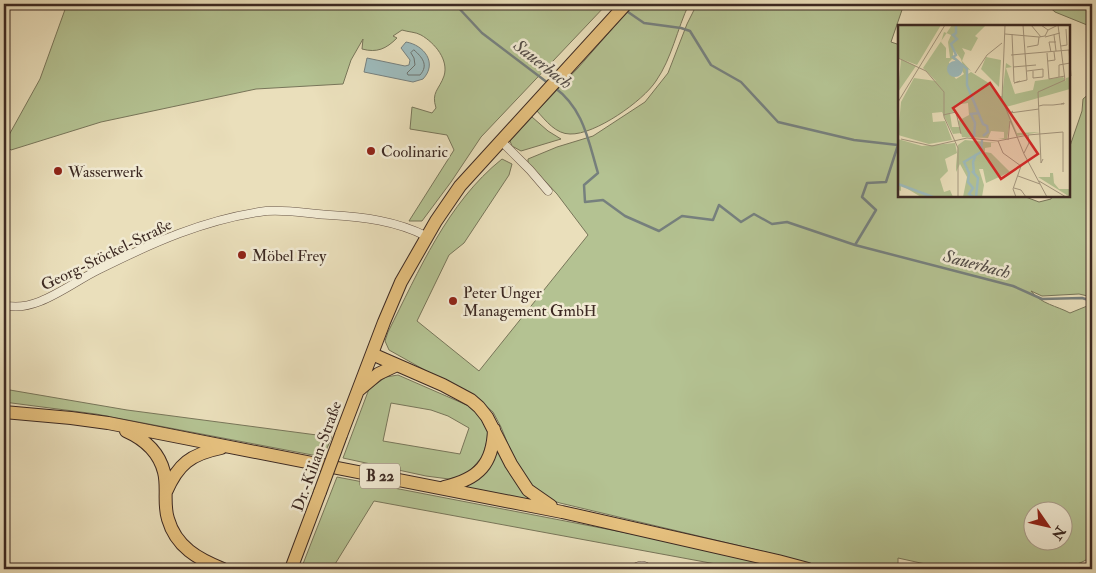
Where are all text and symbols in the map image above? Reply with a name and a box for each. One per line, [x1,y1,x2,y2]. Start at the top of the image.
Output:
inset map [898,25,1071,198]
water label: Sauerbach [508,34,577,95]
place label: Coolinaric [381,142,448,162]
marker: Coolinaric [365,145,377,157]
place label: Wasserwerk [67,162,143,182]
marker: Wasserwerk [52,165,64,177]
street label: Georg-Stöckel-Straße [38,214,176,295]
water label: Sauerbach [940,244,1013,284]
place label: Möbel Frey [252,246,327,266]
marker: Möbel Frey [236,249,248,261]
place label: Peter Unger Management GmbH [463,283,597,321]
marker: Peter Unger Management GmbH [447,295,459,307]
street label: Dr.-Kilian-Straße [288,398,346,514]
road number: B 22 [360,464,400,488]
north arrow [1024,500,1074,550]
text: N [1048,522,1069,543]

